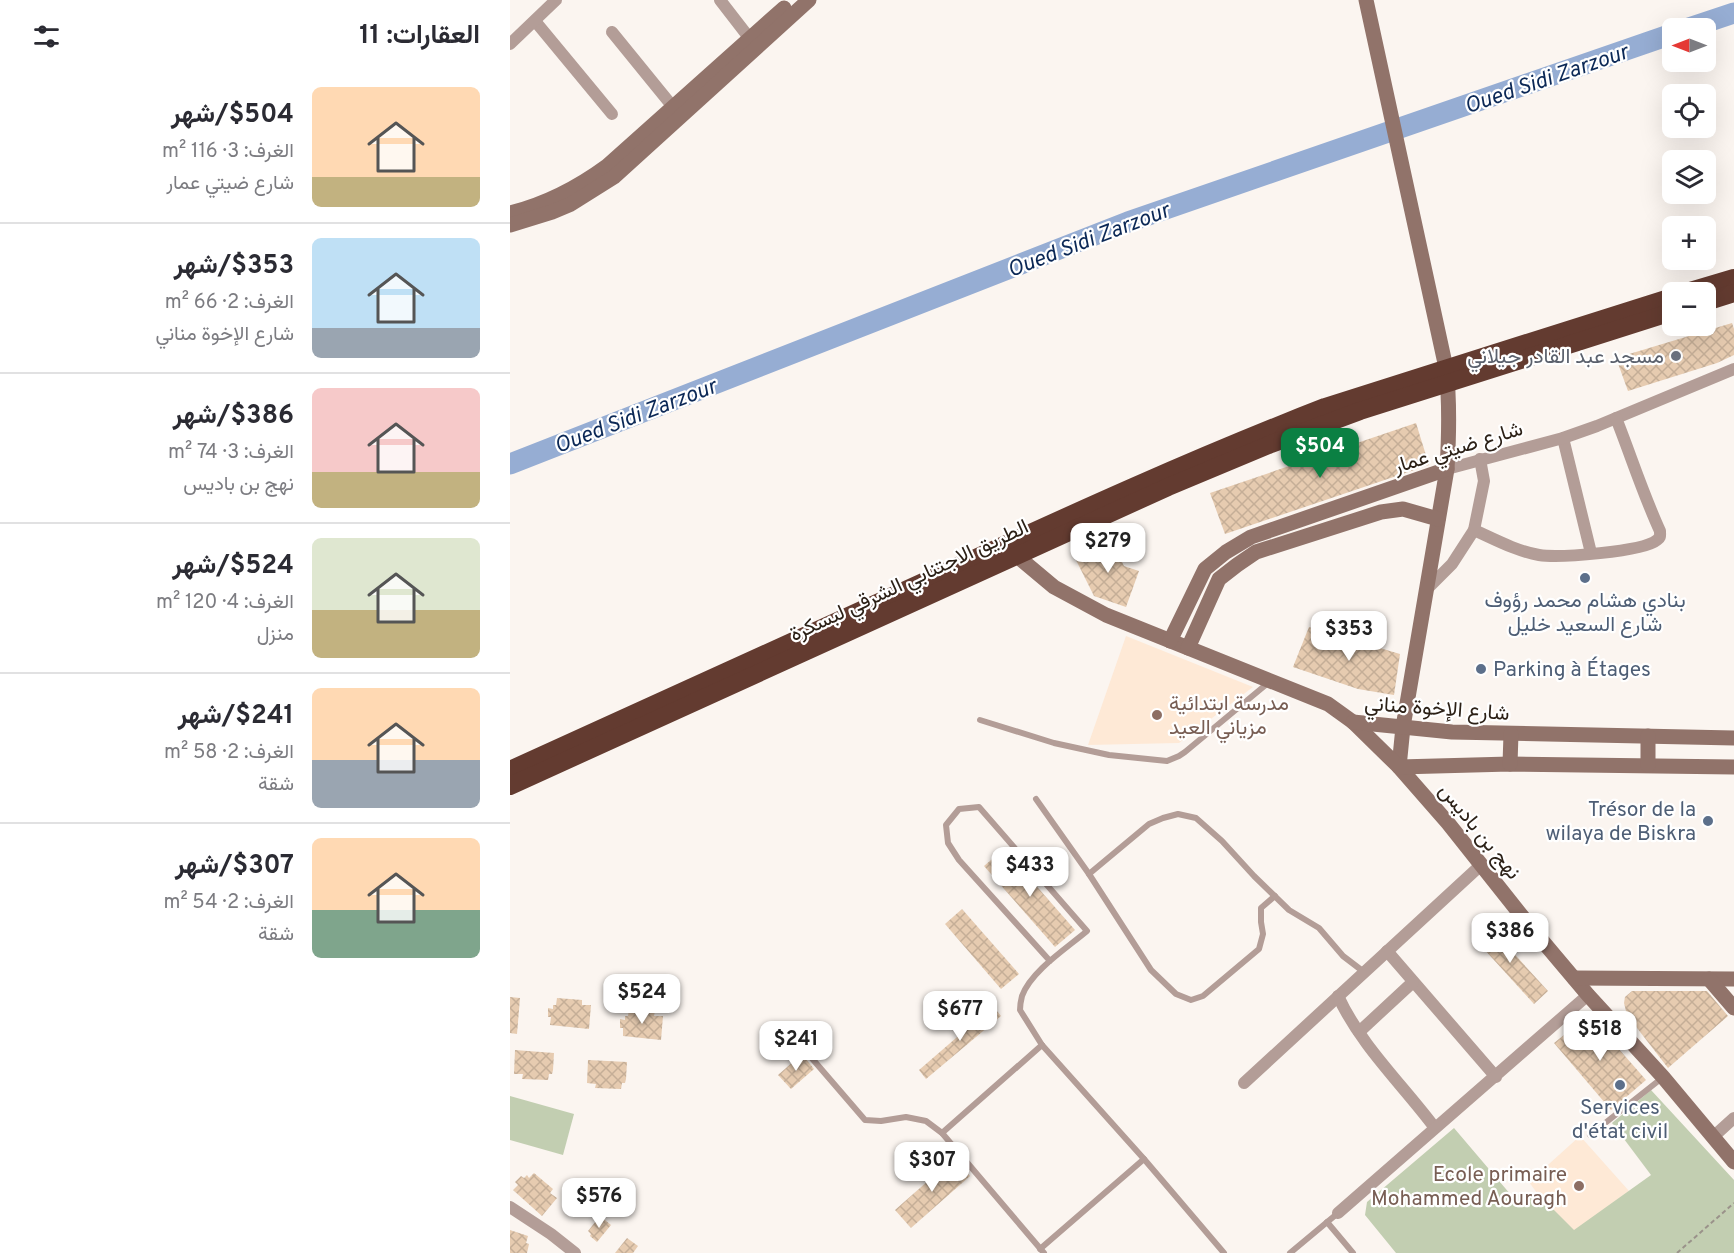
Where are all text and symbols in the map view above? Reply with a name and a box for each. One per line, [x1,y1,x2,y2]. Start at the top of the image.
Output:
north arrow [1662,18,1716,72]
map controls [1662,18,1716,336]
icon: filters [30,20,63,53]
text: العقارات: 11 [359,20,480,53]
water label: Oued Sidi Zarzour [1461,39,1634,121]
button: locate [1662,84,1716,138]
text: $504/شهر [171,99,294,132]
icon: home [360,111,432,183]
text: الغرف: 3 · 116 m² [162,139,294,165]
button: layers [1662,150,1716,204]
text: شارع ضيتي عمار [166,171,294,197]
water label: Oued Sidi Zarzour [1004,197,1175,285]
button: + [1662,216,1716,270]
text: $353/شهر [174,250,294,283]
icon: home [360,262,432,334]
button: − [1662,282,1716,336]
text: الغرف: 2 · 66 m² [165,290,294,316]
text: شارع الإخوة مناني [155,322,294,348]
place label: مسجد عبد القادر جيلاني [1467,344,1664,373]
marker: مسجد عبد القادر جيلاني [1669,349,1683,363]
water label: Oued Sidi Zarzour [551,373,722,461]
text: $386/شهر [173,400,294,433]
icon: home [360,412,432,484]
street label: شارع ضيتي عمار [1389,416,1527,483]
pin: $504 [1284,428,1356,479]
text: $504 [1295,434,1345,460]
text: الغرف: 3 · 74 m² [168,440,294,466]
text: نهج بن باديس [183,472,294,498]
street label: الطريق الاجتنابي الشرقي لبسكرة [786,514,1034,650]
pin: $279 [1072,523,1144,574]
text: $279 [1084,529,1132,555]
text: $524/شهر [172,550,294,583]
icon: home [360,562,432,634]
marker: بنادي هشام محمد رؤوف شارع السعيد خليل [1578,571,1592,585]
place label: بنادي هشام محمد رؤوف شارع السعيد خليل [1484,588,1686,639]
text: الغرف: 4 · 120 m² [156,590,294,616]
pin: $353 [1313,611,1385,662]
text: $353 [1325,617,1373,643]
text: منزل [257,622,294,648]
place label: Parking à Étages [1493,656,1651,684]
marker: Parking à Étages [1474,662,1488,676]
place label: مدرسة ابتدائية مزياني العيد [1169,691,1289,744]
street label: شارع الإخوة مناني [1363,691,1510,730]
text: $241/شهر [178,700,294,733]
marker: مدرسة ابتدائية مزياني العيد [1150,708,1164,722]
icon: home [360,712,432,784]
text: الغرف: 2 · 58 m² [164,740,294,766]
text: شقة [258,772,294,798]
street label: نهج بن باديس [1432,778,1526,886]
place label: Trésor de la wilaya de Biskra [1545,797,1696,848]
marker: Trésor de la wilaya de Biskra [1701,814,1715,828]
pin: $433 [994,847,1066,898]
text: $307/شهر [175,850,294,883]
text: $433 [1006,853,1054,879]
icon: home [360,862,432,934]
text: الغرف: 2 · 54 m² [163,890,294,916]
pin: $386 [1474,913,1546,964]
text: $386 [1486,919,1534,945]
text: شقة [258,922,294,948]
pin: $524 [606,974,678,1025]
text: $524 [617,980,667,1006]
pin: $677 [924,991,996,1042]
text: $677 [937,997,983,1023]
pin: $518 [1564,1011,1636,1062]
text: $518 [1578,1017,1622,1043]
pin: $241 [760,1021,832,1072]
text: $241 [773,1027,819,1053]
marker: Services d'état civil [1613,1078,1627,1092]
place label: Services d'état civil [1572,1095,1668,1146]
pin: $307 [896,1142,968,1193]
text: $307 [908,1148,956,1174]
place label: Ecole primaire Mohammed Aouragh [1371,1162,1567,1213]
pin: $576 [563,1178,635,1229]
marker: Ecole primaire Mohammed Aouragh [1572,1179,1586,1193]
text: $576 [576,1184,622,1210]

